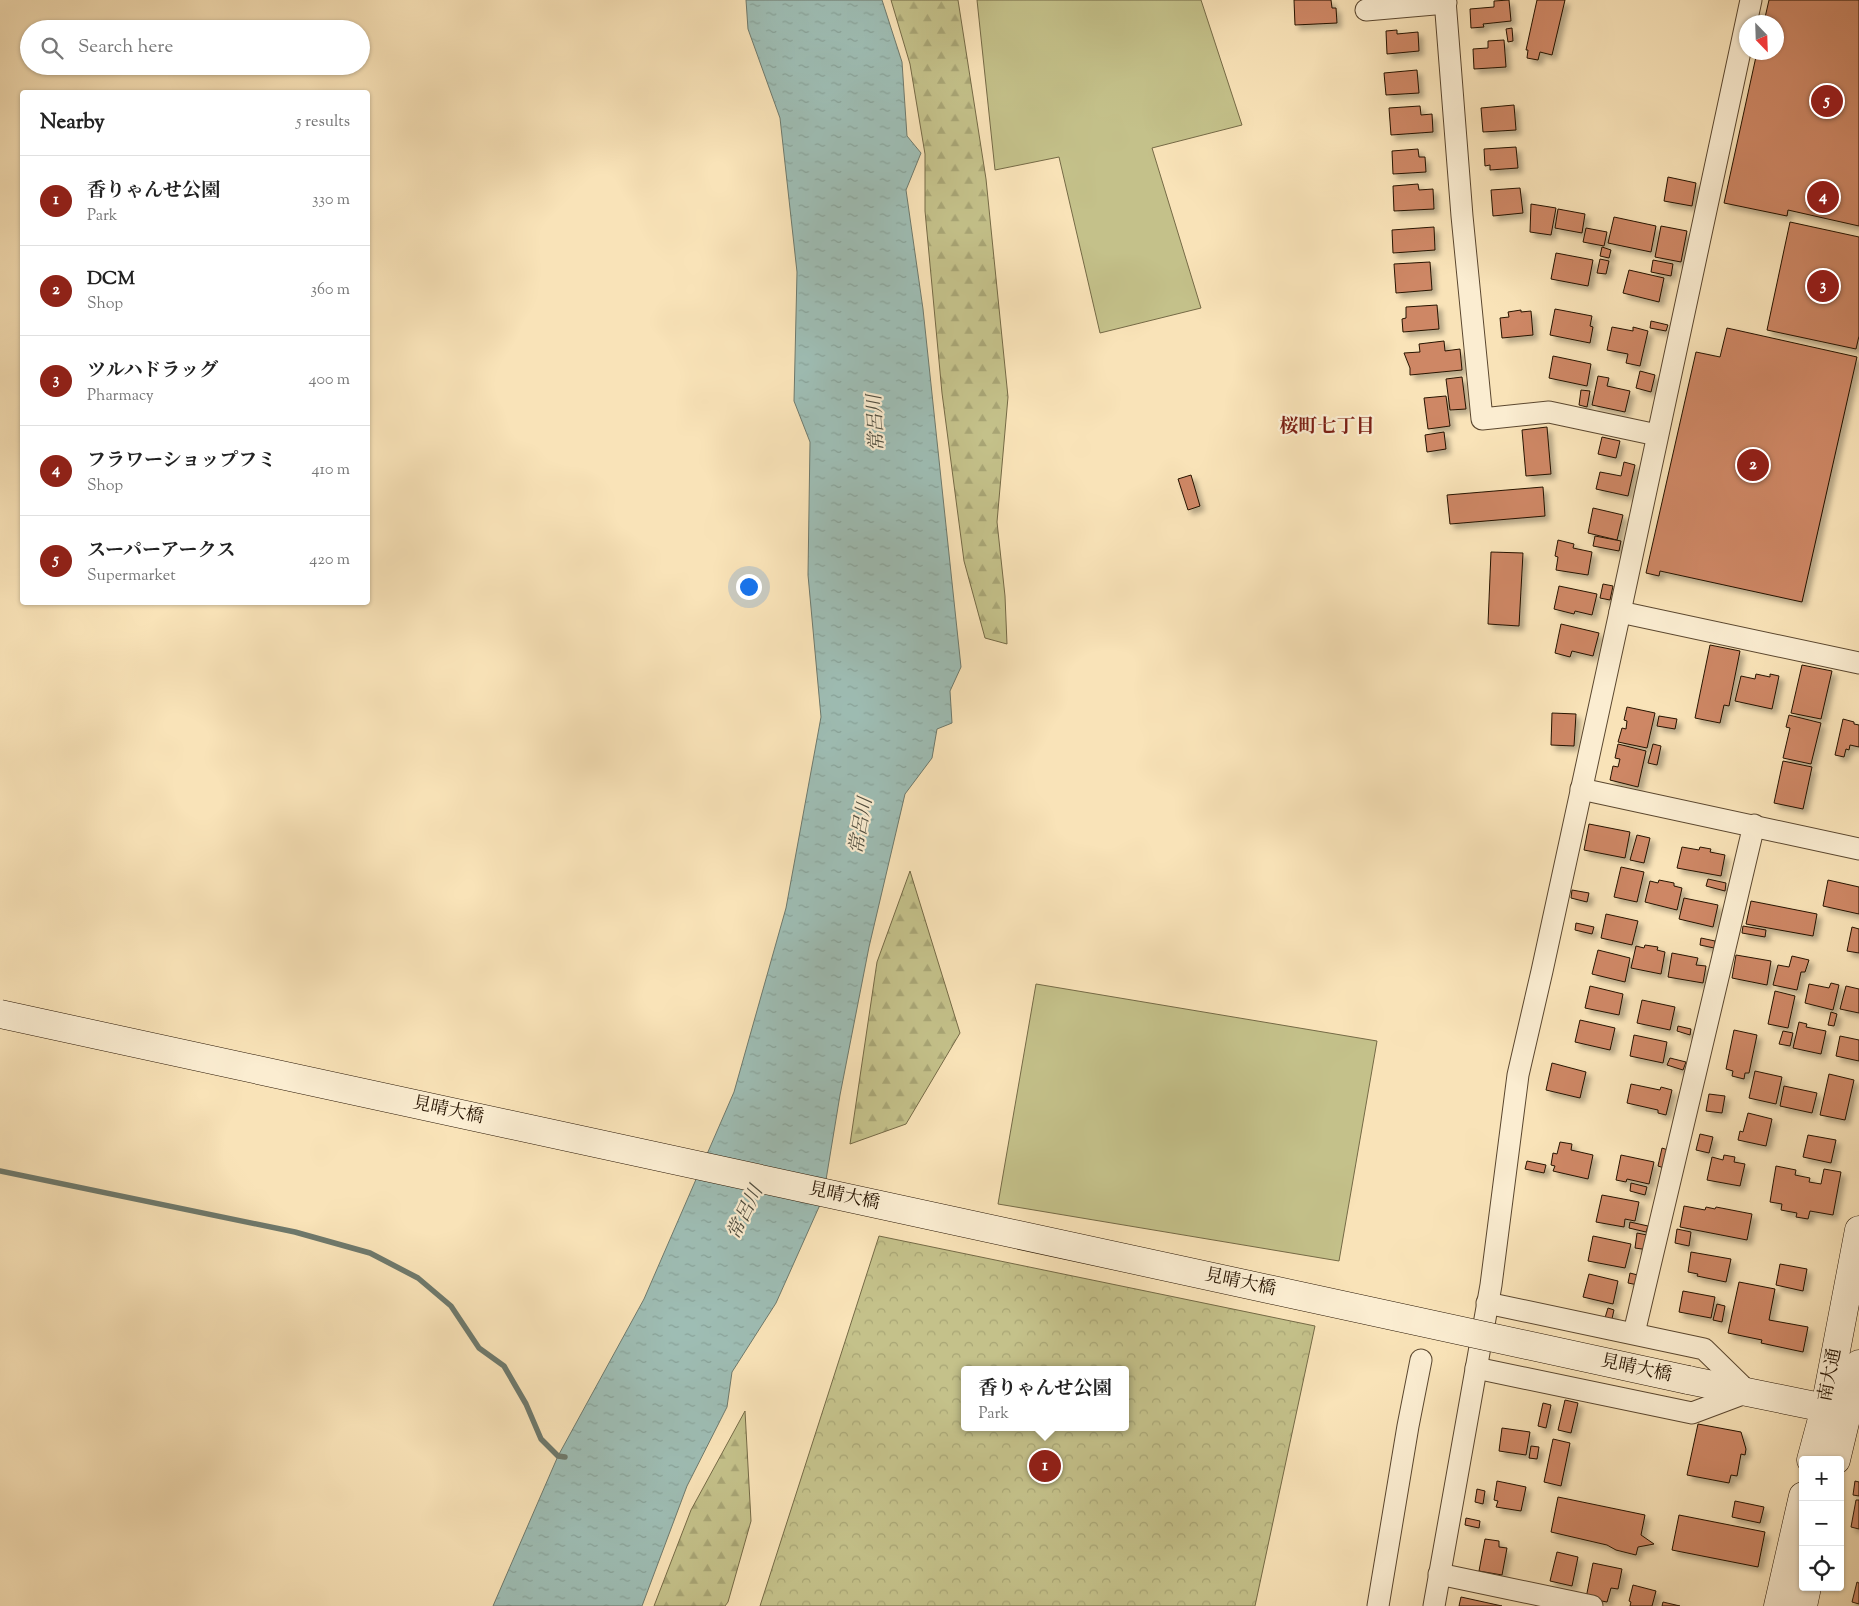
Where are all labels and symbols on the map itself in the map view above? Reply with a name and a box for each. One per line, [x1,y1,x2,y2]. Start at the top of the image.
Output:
north arrow [1739,15,1784,60]
pin: 5 [1811,82,1843,120]
pin: 4 [1807,178,1839,216]
pin: 3 [1807,267,1839,305]
water label: 常呂川 [862,392,892,452]
district label: 桜町七丁目 [1279,414,1375,441]
pin: 2 [1737,446,1769,484]
your location [736,574,762,600]
water label: 常呂川 [844,794,881,856]
street label: 見晴大橋 [410,1091,486,1131]
street label: 見晴大橋 [806,1177,882,1217]
water label: 常呂川 [721,1180,772,1245]
street label: 見晴大橋 [1202,1263,1278,1303]
street label: 南大通 [1813,1346,1849,1404]
street label: 見晴大橋 [1598,1349,1674,1389]
pin: 1 [1029,1447,1061,1485]

